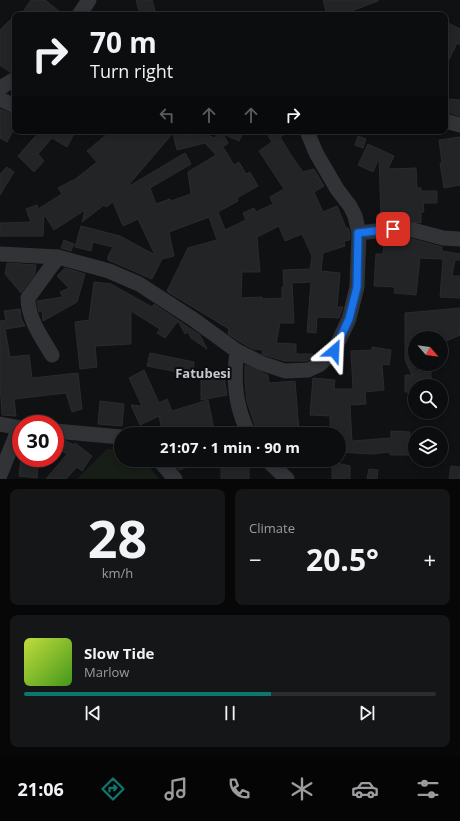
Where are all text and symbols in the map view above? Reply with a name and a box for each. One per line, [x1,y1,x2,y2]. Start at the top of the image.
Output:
text: 70 m [90,23,157,61]
icon: right [24,28,76,80]
text: Turn right [90,59,173,83]
icon: left [156,104,178,126]
icon: ahead [198,104,220,126]
icon: ahead [240,104,262,126]
icon: right [282,104,304,126]
pin [376,212,410,246]
icon: arrive [382,218,404,240]
position arrow [313,330,355,372]
north arrow [408,331,448,371]
map controls [408,331,448,467]
district label: Fatubesi [175,364,231,382]
button: search [408,379,448,419]
speed limit sign: 30 [12,415,64,467]
button: layers [408,427,448,467]
text: 21:07 · 1 min · 90 m [160,437,300,457]
text: 28 [88,502,147,573]
text: Climate [249,519,295,537]
text: 20.5° [306,539,379,580]
text: − [249,544,262,574]
text: + [423,544,436,574]
text: km/h [102,564,133,582]
text: Slow Tide [84,643,154,663]
text: Marlow [84,663,129,681]
icon: previous [82,702,104,724]
icon: pause [219,702,241,724]
icon: next [356,702,378,724]
icon: directions [99,775,127,803]
icon: music [162,775,190,803]
icon: phone [225,775,253,803]
icon: climate [288,775,316,803]
icon: car [351,775,379,803]
icon: filters [414,775,442,803]
text: 21:06 [18,777,64,801]

